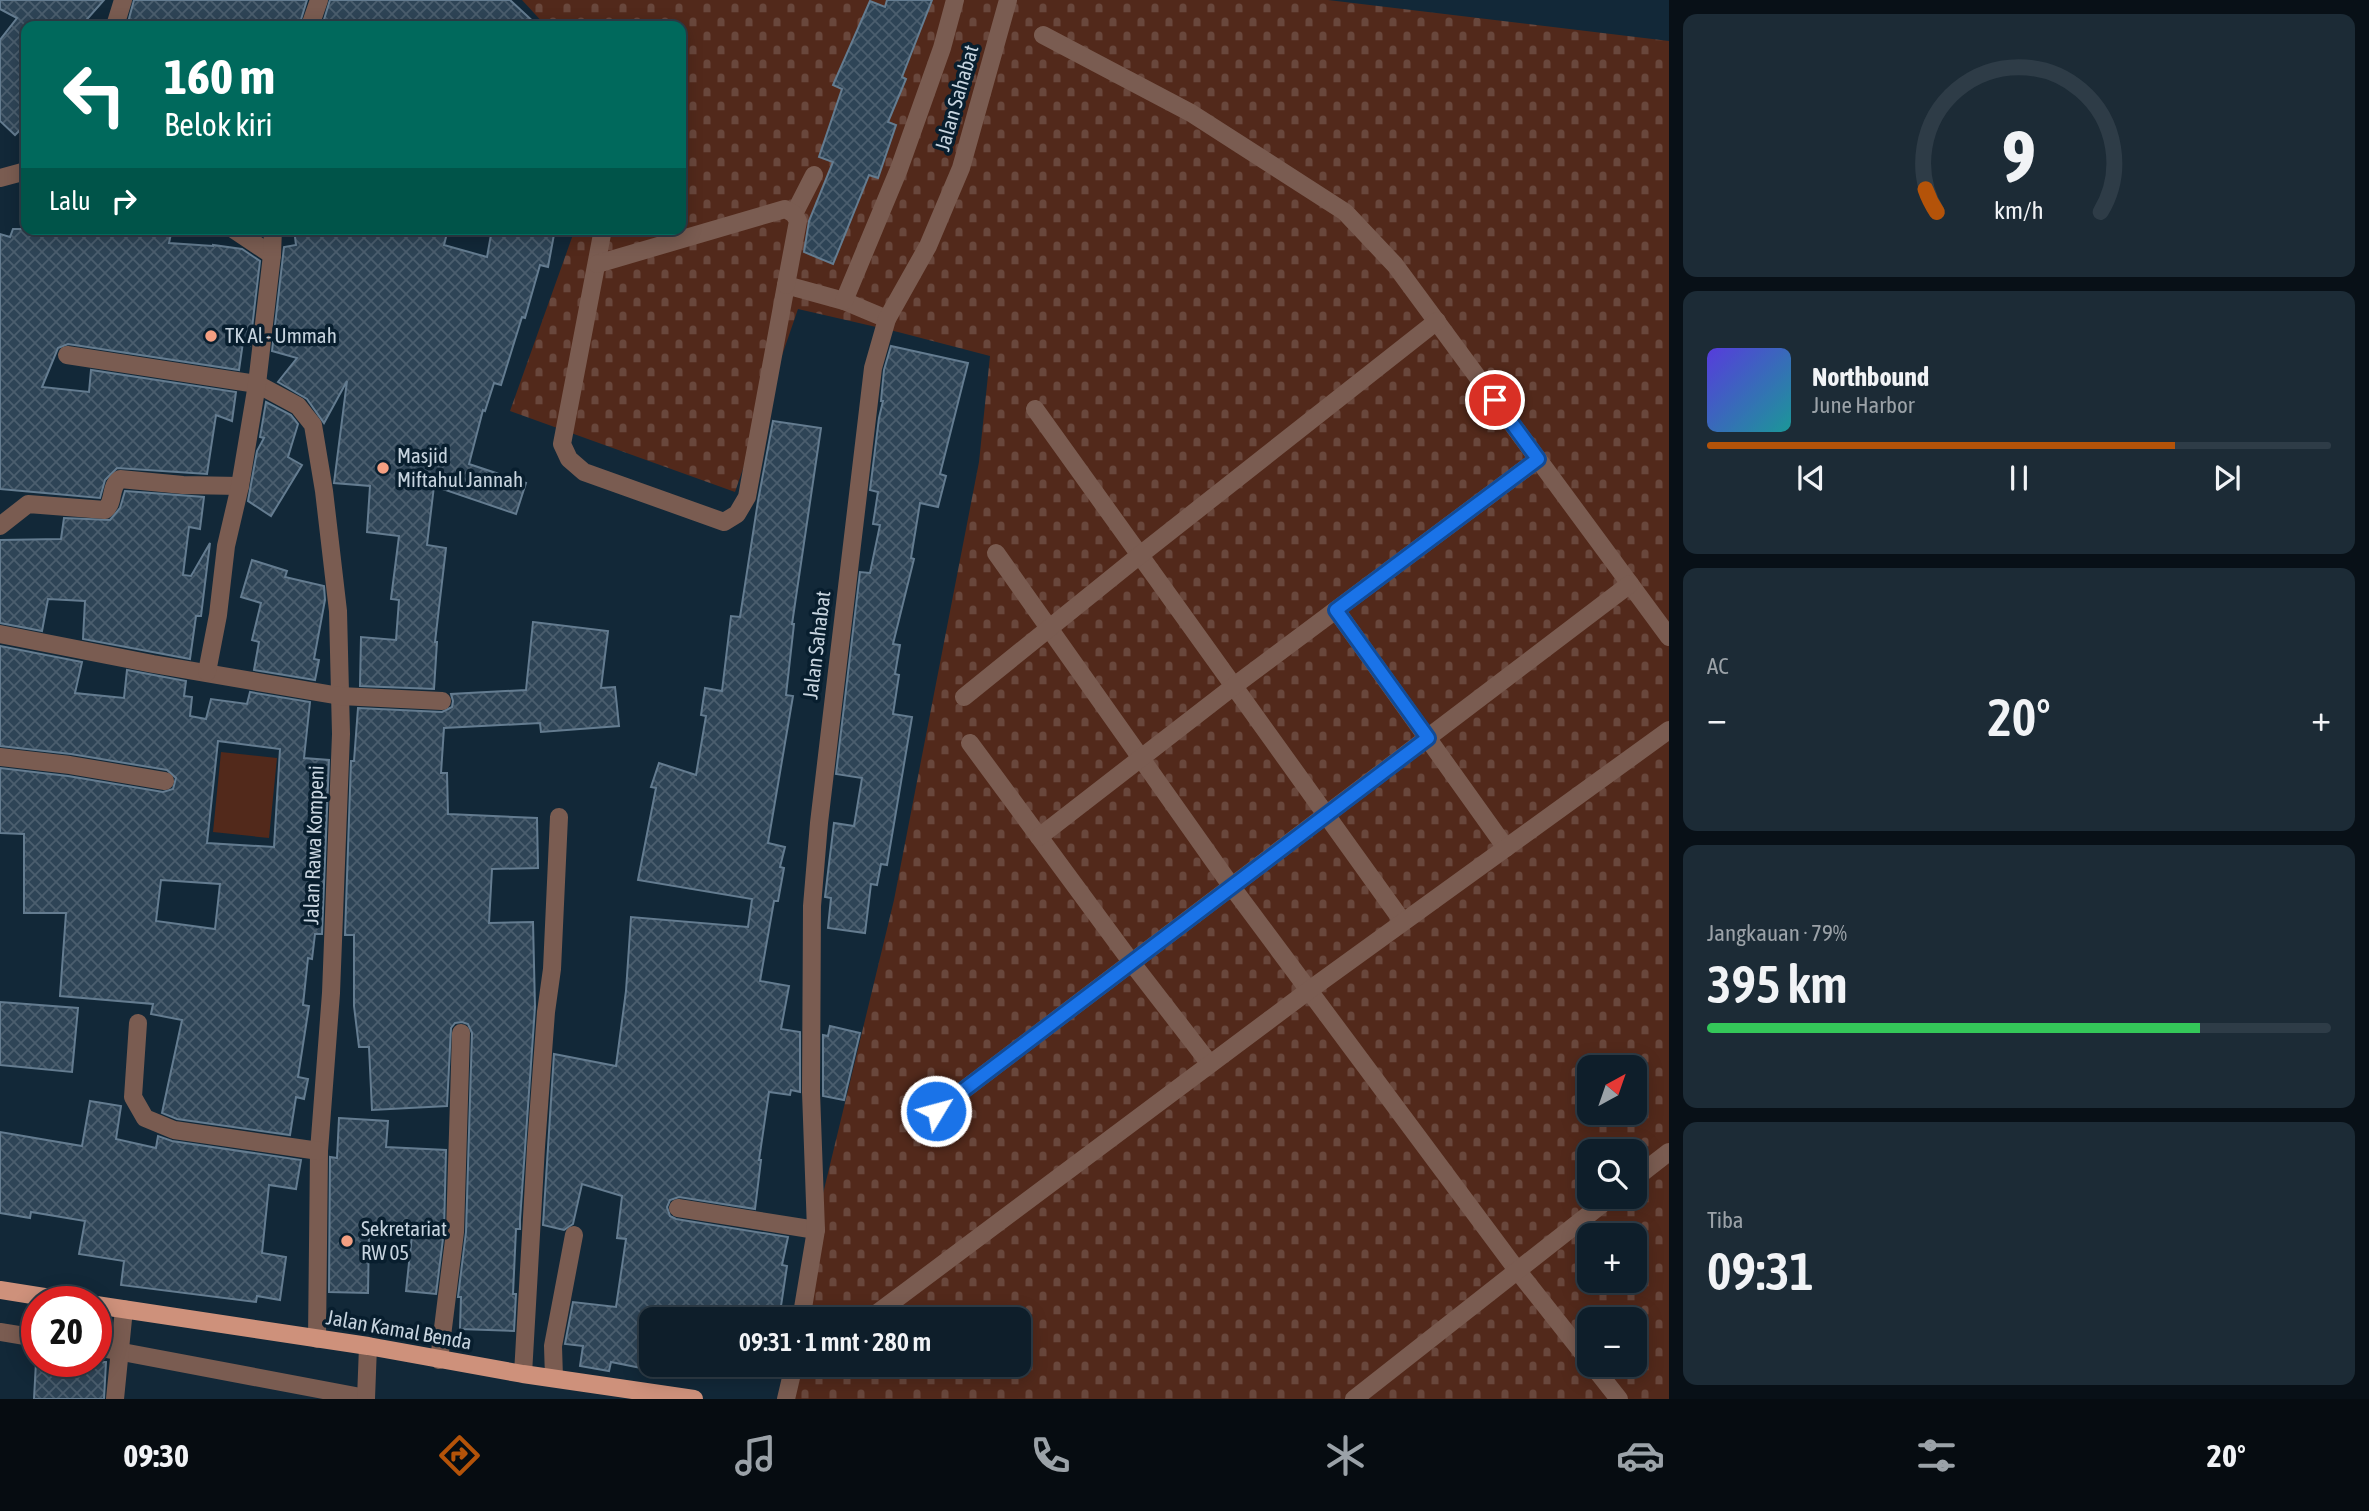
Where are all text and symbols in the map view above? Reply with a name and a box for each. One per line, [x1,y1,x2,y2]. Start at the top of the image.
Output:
street label: Jalan Sahabat [929,42,983,154]
text: 160 m [164,48,275,104]
icon: left [49,49,140,140]
text: Belok kiri [164,106,273,143]
text: 9 [2002,114,2036,197]
icon: right [105,182,143,220]
text: Lalu [49,186,91,216]
text: km/h [1994,195,2044,223]
place label: TK Al - Ummah [225,323,337,347]
marker: TK Al - Ummah [203,328,219,344]
text: Northbound [1812,362,1929,392]
pin [1465,370,1525,430]
icon: arrive [1476,381,1514,419]
text: June Harbor [1812,392,1915,418]
place label: Masjid Miftahul Jannah [397,443,523,491]
icon: previous [1792,459,1830,497]
icon: pause [2000,459,2038,497]
icon: next [2208,459,2246,497]
marker: Masjid Miftahul Jannah [375,460,391,476]
street label: Jalan Sahabat [797,589,835,701]
text: AC [1707,653,1729,679]
text: 20° [1987,687,2051,747]
text: − [1707,696,1727,739]
text: + [2311,696,2331,739]
street label: Jalan Rawa Kompeni [298,765,328,925]
text: Jangkauan · 79% [1707,920,1847,946]
text: 395 km [1707,954,1848,1014]
north arrow [1577,1055,1647,1125]
map controls [1577,1055,1647,1377]
position arrow [899,1074,973,1148]
button: search [1577,1139,1647,1209]
text: Tiba [1707,1207,1744,1233]
place label: Sekretariat RW 05 [361,1216,447,1264]
button: + [1577,1223,1647,1293]
marker: Sekretariat RW 05 [339,1233,355,1249]
text: 09:31 [1707,1241,1814,1301]
speed limit sign: 20 [21,1286,112,1377]
street label: Jalan Kamal Benda [325,1304,474,1354]
button: − [1577,1307,1647,1377]
text: 09:31 · 1 mnt · 280 m [739,1327,931,1357]
icon: directions [435,1431,484,1480]
icon: music [731,1431,780,1480]
icon: phone [1026,1431,1075,1480]
icon: climate [1321,1431,1370,1480]
icon: car [1616,1431,1665,1480]
icon: filters [1912,1431,1961,1480]
text: 09:30 [123,1437,189,1474]
text: 20° [2207,1437,2246,1474]

